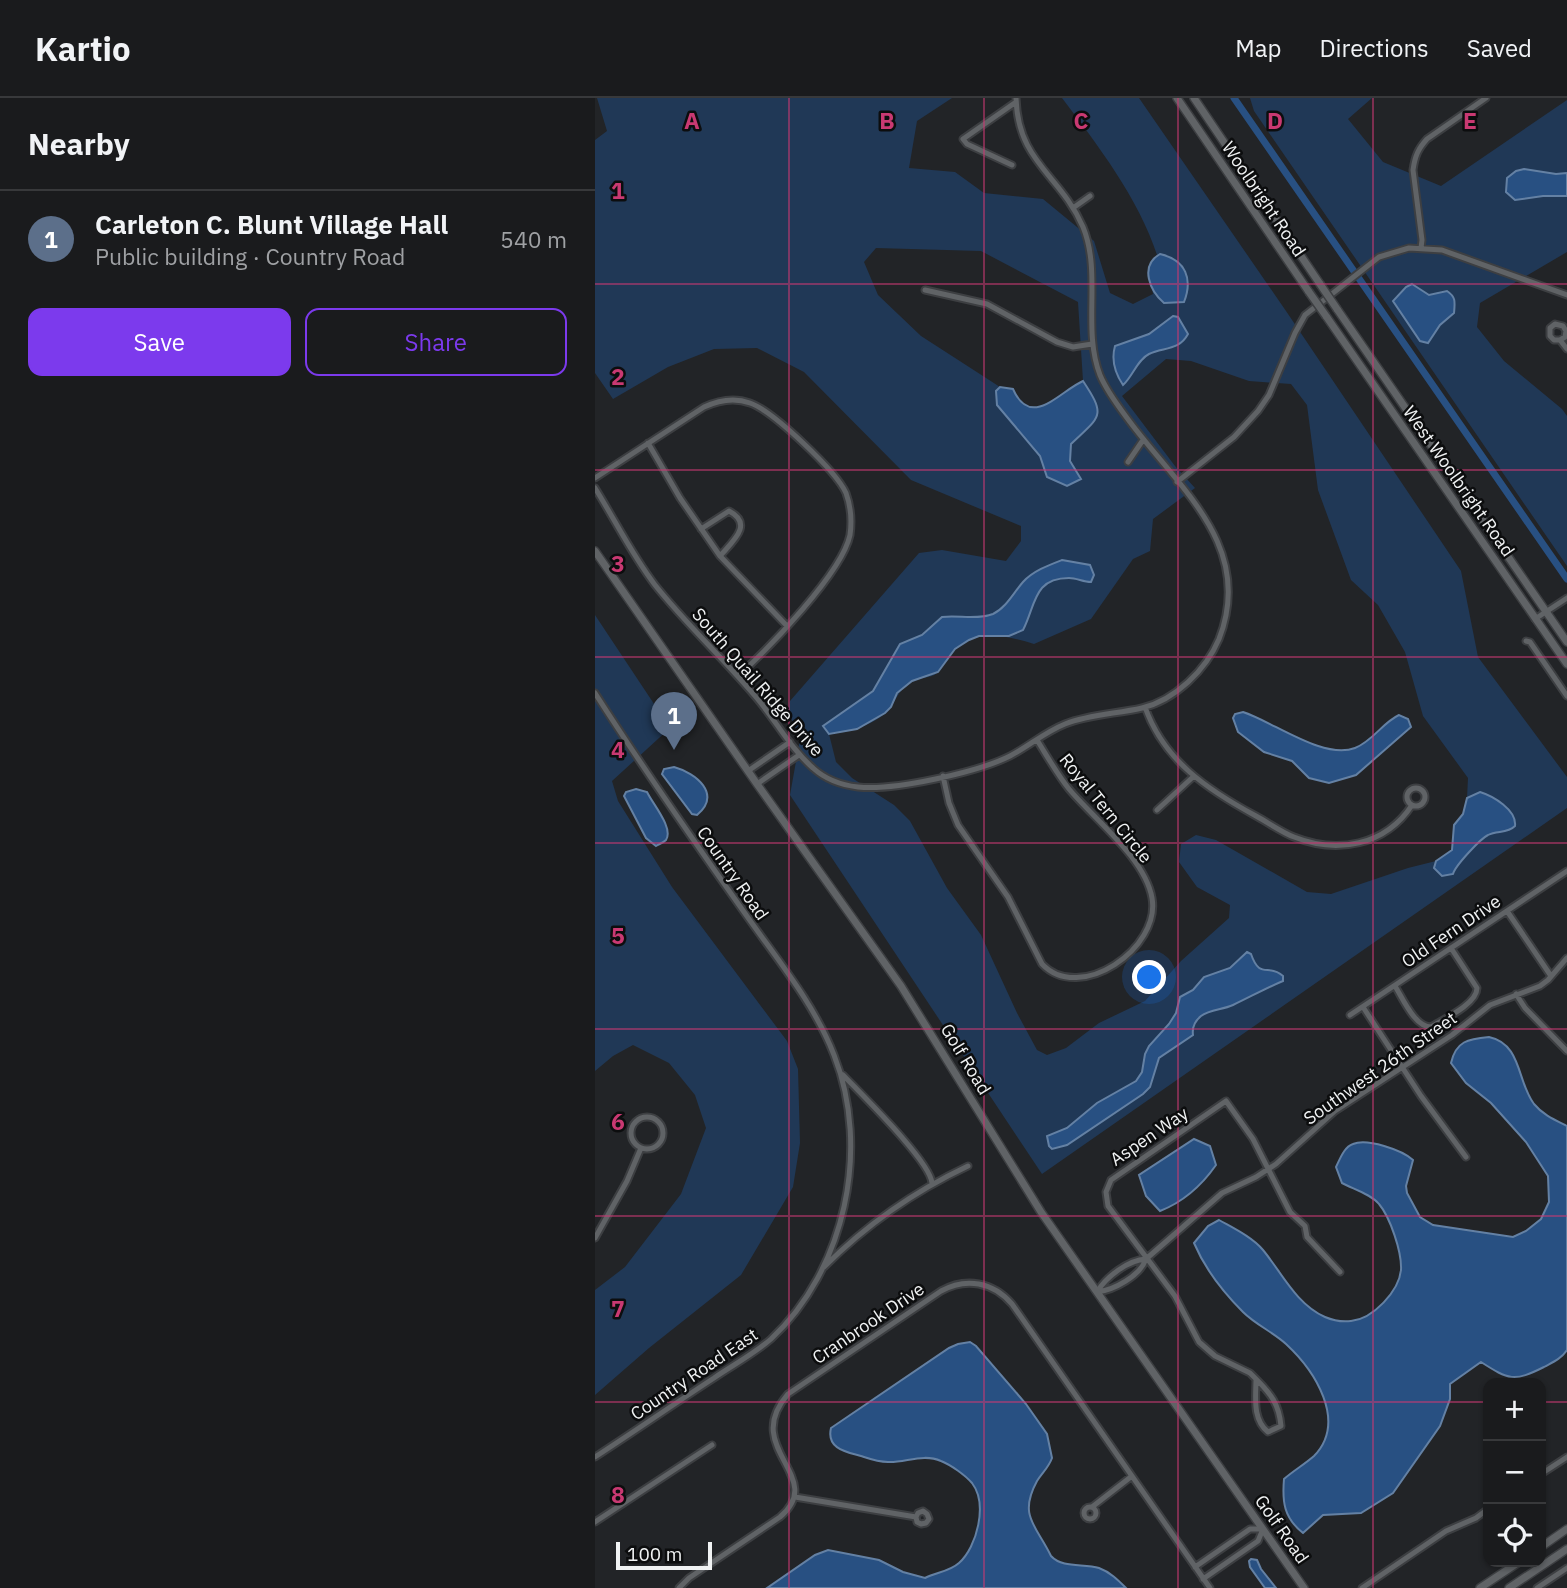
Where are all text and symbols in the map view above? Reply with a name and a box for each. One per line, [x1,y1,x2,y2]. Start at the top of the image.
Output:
text: Kartio [35,27,131,70]
text: Map [1235,32,1281,64]
text: Directions [1319,32,1429,64]
text: Saved [1467,32,1532,64]
text: A [684,105,700,135]
text: B [879,105,895,135]
text: C [1074,105,1089,135]
text: D [1267,105,1283,135]
text: E [1463,105,1477,135]
text: Nearby [28,124,130,163]
street label: Woolbright Road [1217,137,1311,261]
text: 1 [611,175,625,205]
text: Carleton C. Blunt Village Hall [95,207,448,241]
text: 1 [44,224,58,254]
text: 540 m [500,224,567,254]
text: Public building · Country Road [95,241,405,271]
button: Save [28,308,291,376]
button: Share [305,308,567,376]
text: 2 [611,361,625,391]
street label: West Woolbright Road [1398,401,1520,561]
text: 3 [611,548,625,578]
street label: South Quail Ridge Drive [687,603,829,761]
pin: 1 [651,692,697,750]
text: 4 [611,734,625,764]
street label: Royal Tern Circle [1055,748,1157,868]
street label: Country Road [692,822,774,924]
street label: Old Fern Drive [1397,889,1505,973]
text: 5 [611,920,625,950]
your location [1132,960,1166,994]
street label: Southwest 26th Street [1299,1006,1461,1130]
street label: Golf Road [936,1019,996,1099]
street label: Aspen Way [1105,1101,1193,1171]
text: 6 [611,1106,625,1136]
street label: Cranbrook Drive [808,1277,928,1369]
text: 7 [611,1293,625,1323]
street label: Country Road East [626,1323,762,1425]
map controls [1483,1378,1546,1567]
button: + [1483,1378,1546,1441]
button: − [1483,1441,1546,1504]
text: 8 [611,1479,625,1509]
street label: Golf Road [1250,1490,1314,1568]
button: locate [1483,1504,1546,1567]
scale bar [616,1539,712,1571]
text: 100 m [627,1542,682,1566]

